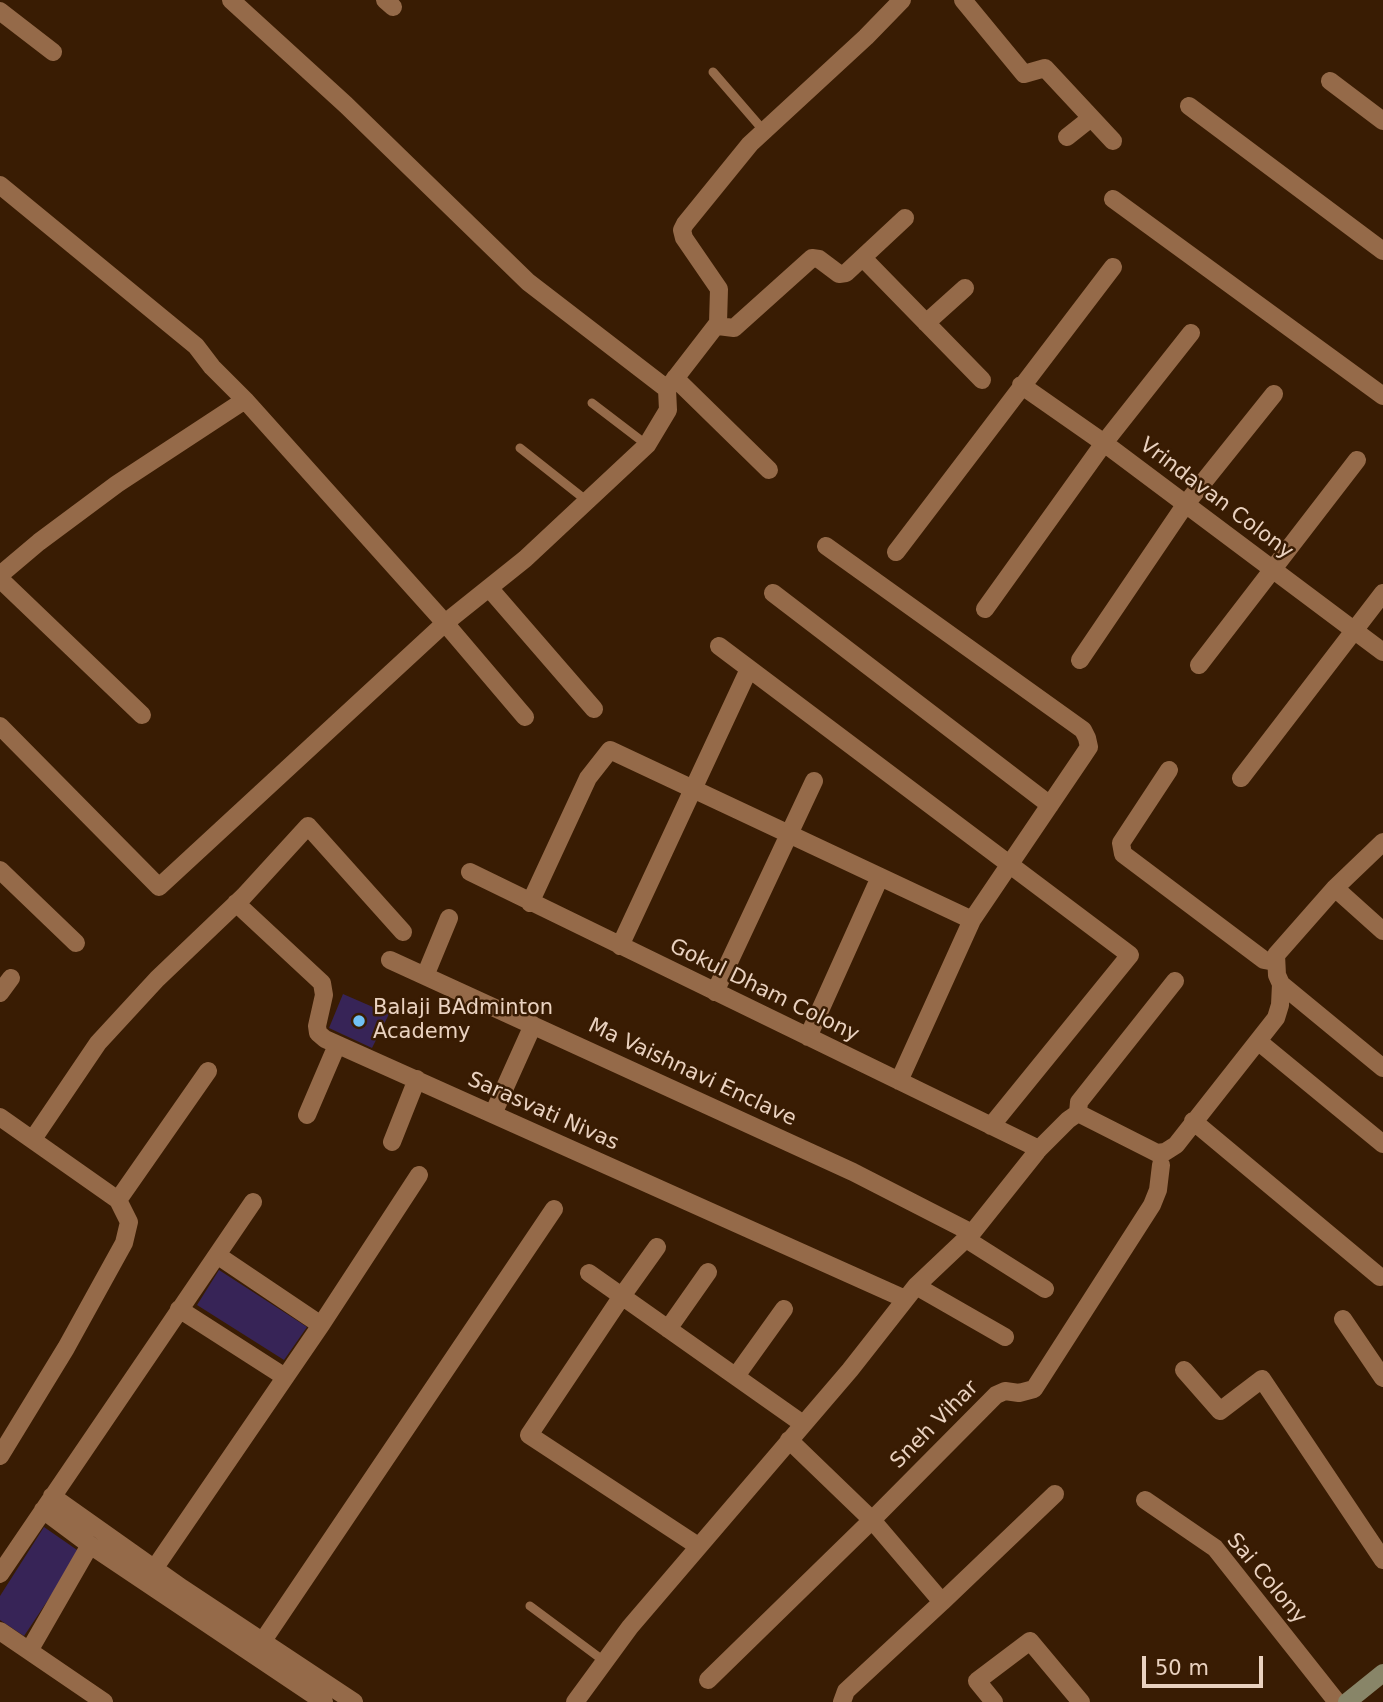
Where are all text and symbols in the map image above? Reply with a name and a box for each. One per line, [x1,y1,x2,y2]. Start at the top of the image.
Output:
street label: Vrindavan Colony [1134,433,1298,565]
street label: Gokul Dham Colony [665,934,863,1048]
place label: Balaji BAdminton Academy [373,996,553,1046]
marker: Balaji BAdminton Academy [351,1013,367,1029]
street label: Ma Vaishnavi Enclave [584,1014,800,1132]
street label: Sarasvati Nivas [464,1067,622,1157]
street label: Sneh Vihar [886,1376,984,1474]
street label: Sai Colony [1221,1529,1311,1629]
scale bar [1145,1642,1266,1686]
text: 50 m [1155,1656,1209,1680]

